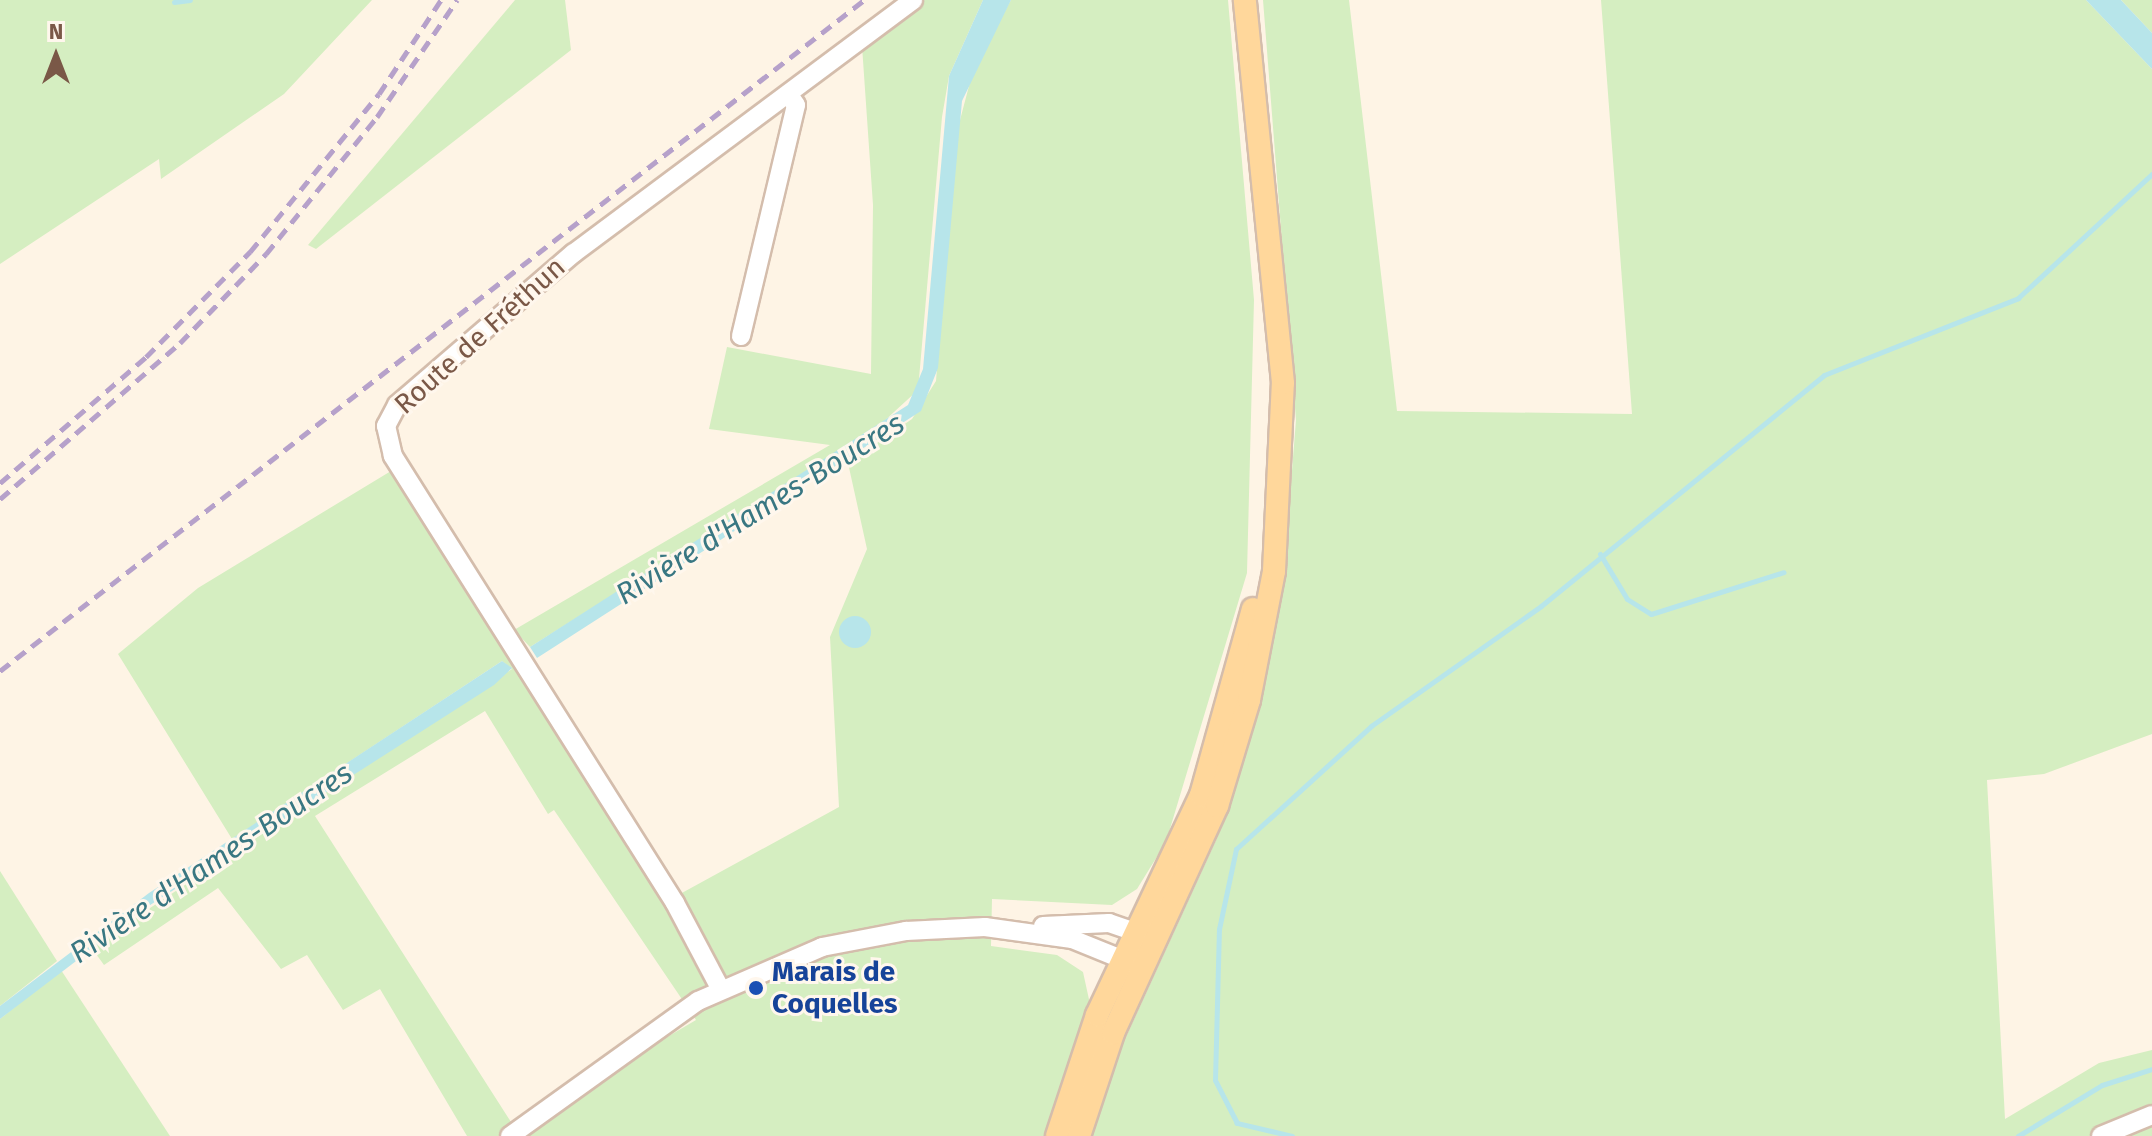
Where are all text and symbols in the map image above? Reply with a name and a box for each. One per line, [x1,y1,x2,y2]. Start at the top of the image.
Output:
north arrow [16,16,96,96]
text: N [49,18,63,45]
street label: Route de Fréthun [388,251,572,421]
water label: Rivière d'Hames-Boucres [609,406,911,612]
water label: Rivière d'Hames-Boucres [63,755,359,971]
place label: Marais de Coquelles [772,955,898,1021]
marker: Marais de Coquelles [747,979,765,997]

